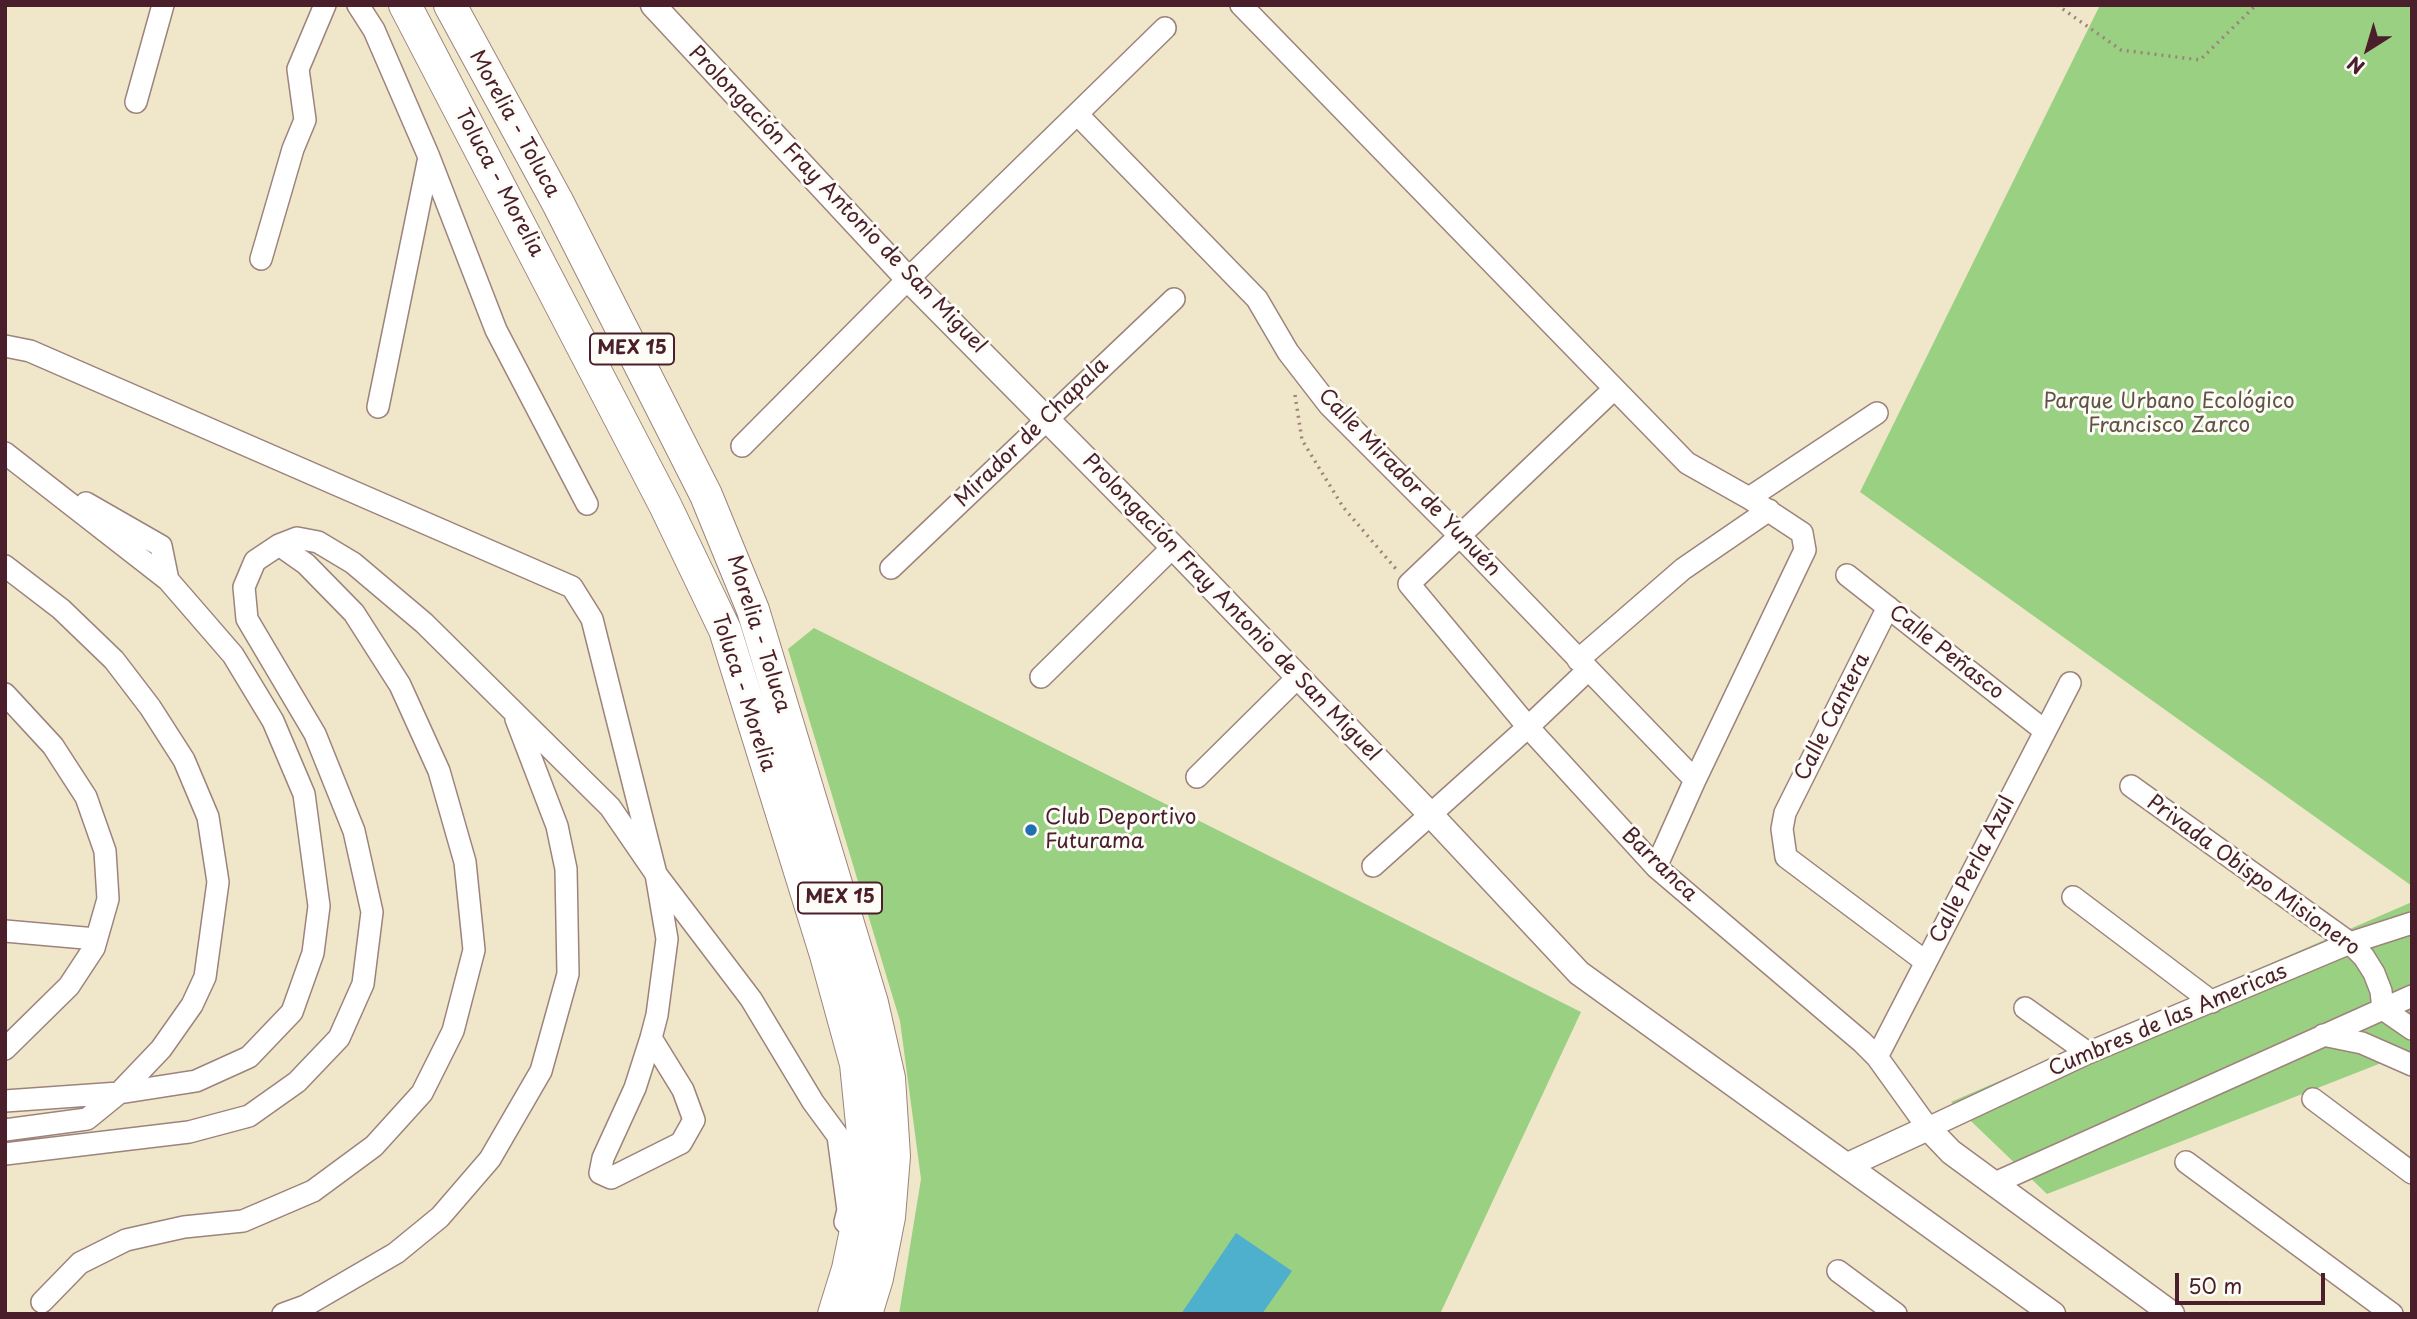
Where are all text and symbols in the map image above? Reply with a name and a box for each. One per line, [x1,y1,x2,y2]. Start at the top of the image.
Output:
north arrow [2333,14,2403,84]
street label: Prolongación Fray Antonio de San Miguel [683,41,991,359]
street label: Morelia - Toluca [463,46,565,202]
text: N [2341,50,2370,81]
street label: Toluca - Morelia [449,105,549,261]
road number: MEX 15 [590,334,674,364]
street label: Mirador de Chapala [950,353,1114,513]
street label: Calle Mirador de Yunuén [1313,384,1505,582]
park label: Parque Urbano Ecológico Francisco Zarco [2043,389,2295,439]
street label: Prolongación Fray Antonio de San Miguel [1077,449,1385,767]
street label: Morelia - Toluca [721,552,795,716]
street label: Calle Peñasco [1884,600,2008,706]
street label: Toluca - Morelia [706,611,780,775]
street label: Calle Cantera [1790,649,1876,785]
street label: Privada Obispo Misionero [2142,790,2364,962]
street label: Calle Perla Azul [1925,792,2021,948]
place label: Club Deportivo Futurama [1045,805,1196,855]
marker: Club Deportivo Futurama [1023,822,1039,838]
street label: Barranca [1616,823,1702,907]
road number: MEX 15 [798,882,882,914]
street label: Cumbres de las Americas [2045,959,2291,1083]
scale bar [2179,1260,2330,1304]
text: 50 m [2188,1269,2242,1301]

